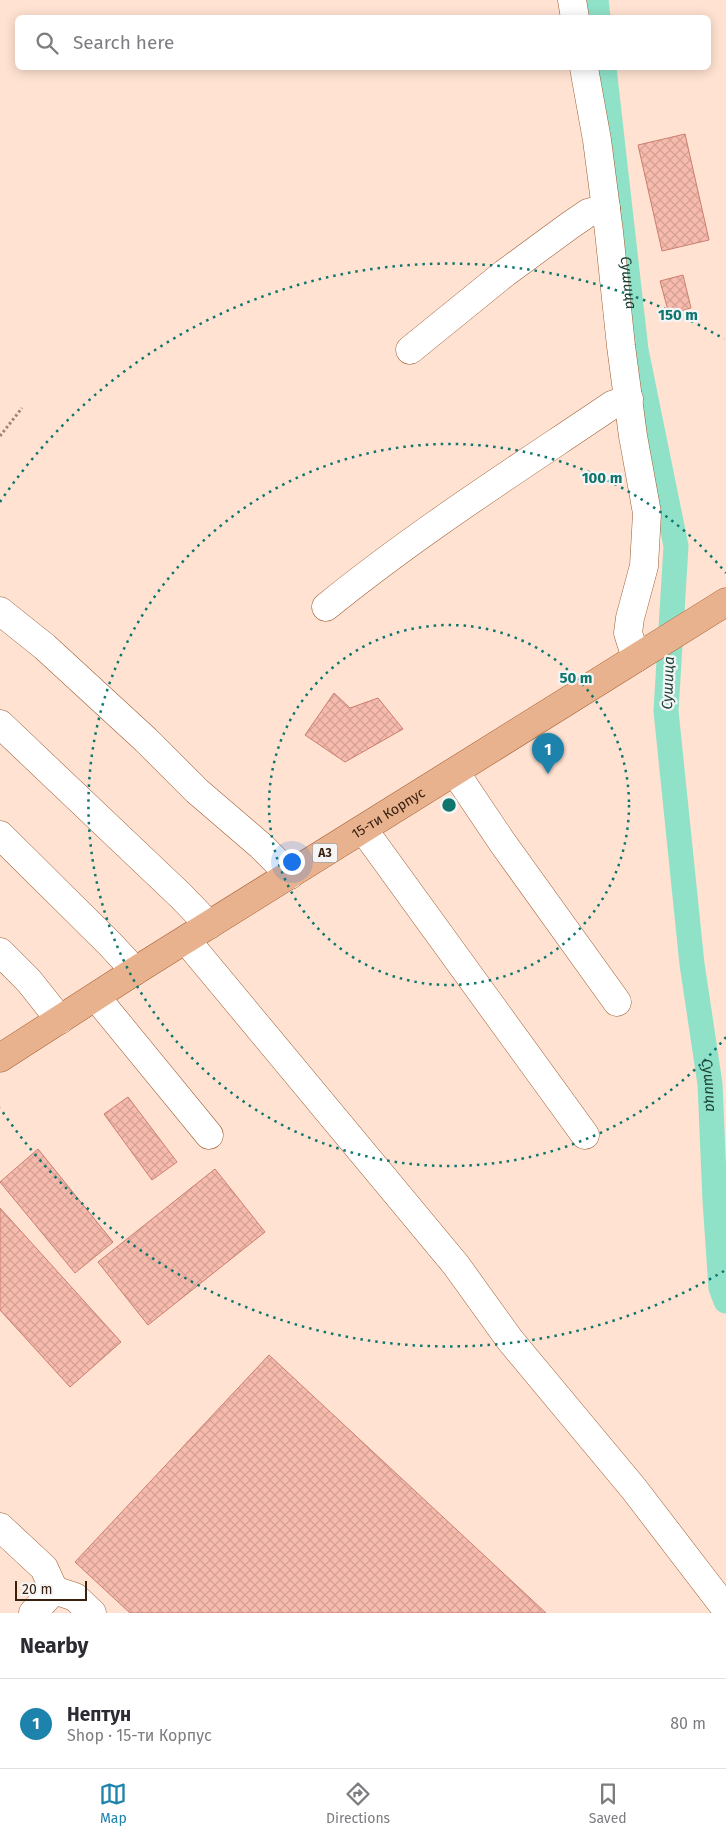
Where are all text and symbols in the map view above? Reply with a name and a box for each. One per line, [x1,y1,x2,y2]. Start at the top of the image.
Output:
search box [15,15,711,70]
icon: search [33,29,61,57]
text: Search here [73,31,174,54]
water label: Сушица [616,255,640,310]
text: 150 m [658,306,698,324]
text: 100 m [582,469,622,487]
water label: Сушица [658,656,678,710]
text: 50 m [559,669,593,687]
pin: 1 [532,733,564,774]
street label: 15-ти Корпус [348,784,428,842]
centre of rings [440,796,458,814]
road number: A3 [312,844,338,862]
your location [279,849,305,875]
water label: Сушица [697,1057,720,1112]
scale bar [15,1578,88,1601]
text: 20 m [22,1581,52,1598]
text: Nearby [20,1633,88,1659]
text: Нептун [67,1703,131,1726]
text: 1 [32,1714,40,1733]
text: 80 m [670,1714,706,1733]
text: Shop · 15-ти Корпус [67,1726,212,1745]
tab: Map [99,1780,127,1827]
tab: Directions [326,1780,390,1827]
tab: Saved [589,1780,627,1827]

